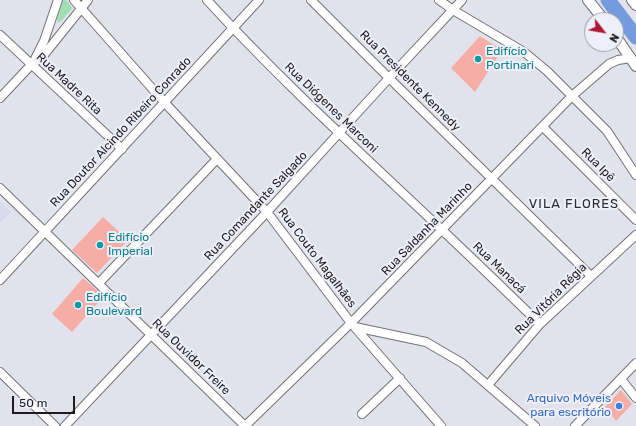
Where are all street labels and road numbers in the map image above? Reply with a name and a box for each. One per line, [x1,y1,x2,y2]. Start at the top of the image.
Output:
street label: Rua Presidente Kennedy [357,28,463,134]
street label: Rua Madre Rita [33,50,105,118]
street label: Rua Doutor Alcindo Ribeiro Conrado [48,54,194,210]
street label: Rua Diógenes Marconi [281,60,381,156]
street label: Rua Ipê [578,145,618,185]
street label: Rua Comandante Salgado [202,148,310,264]
street label: Rua Saldanha Marinho [379,179,475,279]
street label: Rua Couto Magalhães [275,205,359,311]
street label: Rua Manacá [470,239,528,297]
street label: Rua Vitória Régia [512,260,590,338]
street label: Rua Ouvidor Freire [149,316,233,398]

